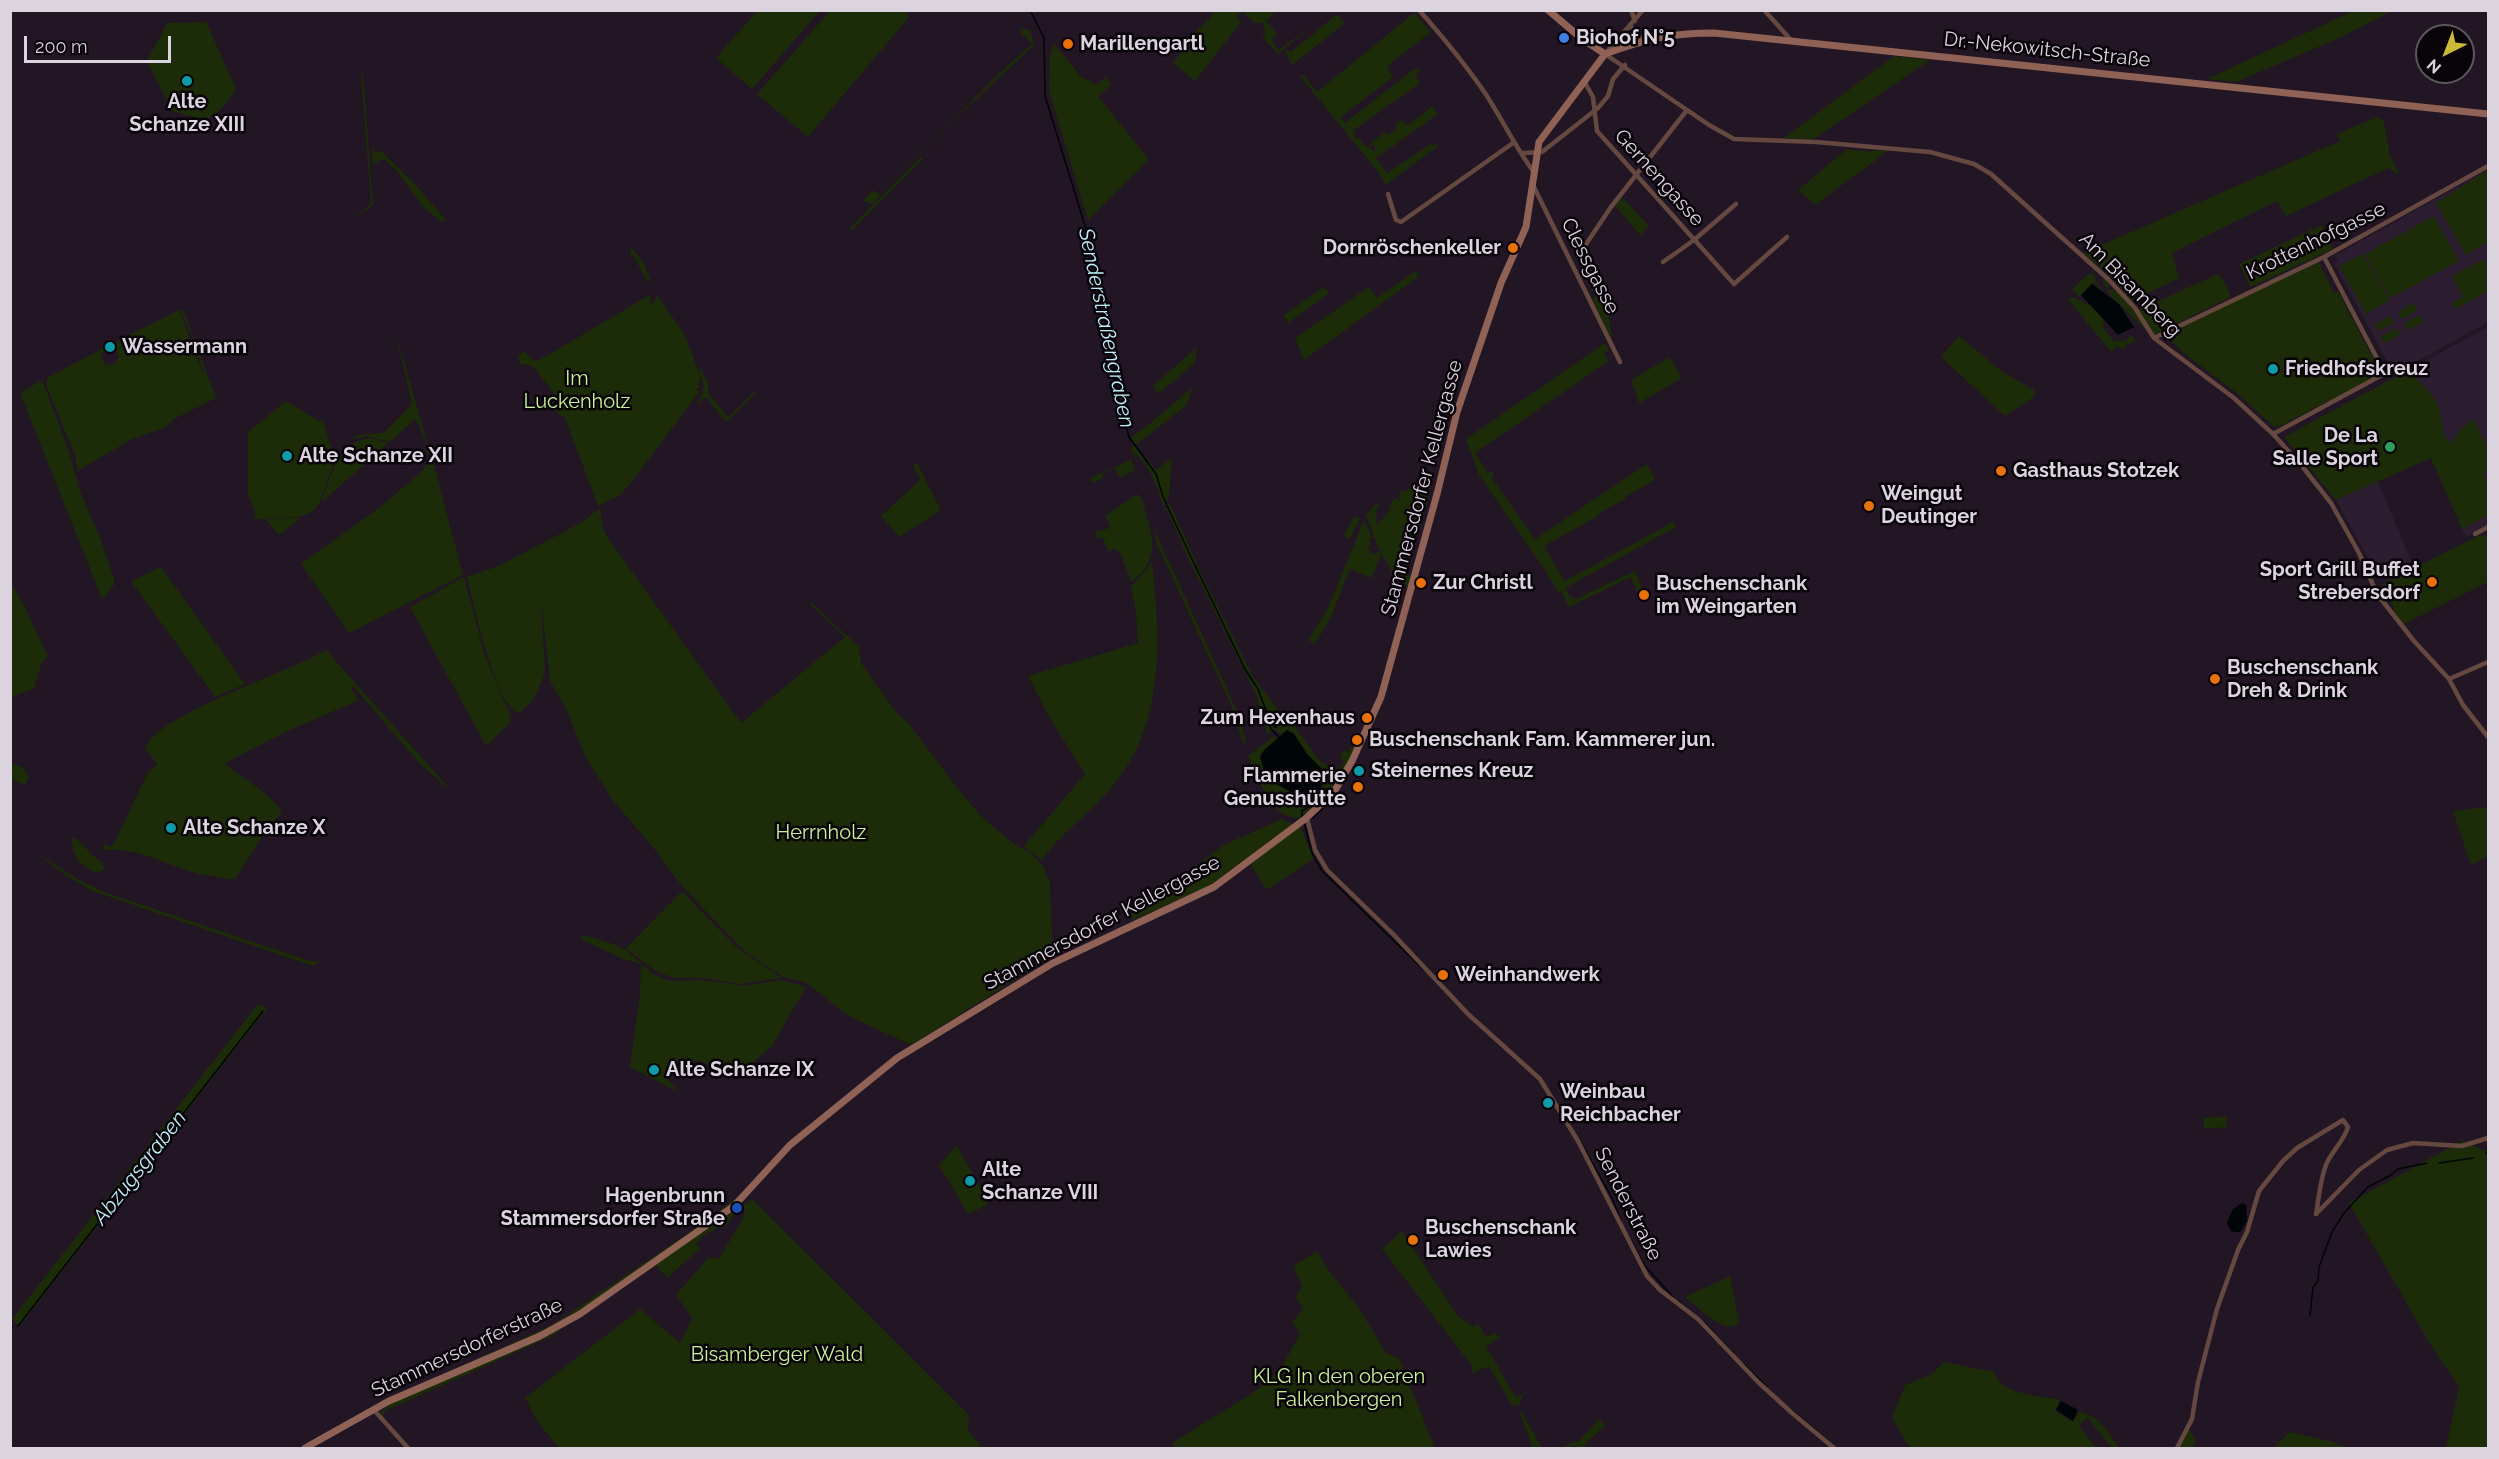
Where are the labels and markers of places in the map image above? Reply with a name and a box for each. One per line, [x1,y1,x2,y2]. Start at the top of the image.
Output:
place label: Biohof N°5 [1576,26,1675,50]
marker: Biohof N°5 [1557,31,1571,45]
place label: Marillengartl [1080,32,1204,56]
marker: Marillengartl [1061,37,1075,51]
marker: Alte Schanze XIII [180,74,194,88]
place label: Alte Schanze XIII [129,90,245,137]
place label: Dornröschenkeller [1323,236,1501,260]
marker: Dornröschenkeller [1506,241,1520,255]
place label: Wassermann [122,335,247,359]
marker: Wassermann [103,340,117,354]
place label: Friedhofskreuz [2285,357,2428,381]
marker: Friedhofskreuz [2266,362,2280,376]
place label: De La Salle Sport [2272,424,2378,471]
marker: De La Salle Sport [2383,440,2397,454]
place label: Alte Schanze XII [299,444,453,468]
marker: Alte Schanze XII [280,449,294,463]
place label: Gasthaus Stotzek [2013,459,2179,483]
marker: Gasthaus Stotzek [1994,464,2008,478]
place label: Weingut Deutinger [1881,482,1977,529]
marker: Weingut Deutinger [1862,499,1876,513]
place label: Sport Grill Buffet Strebersdorf [2260,558,2420,605]
place label: Zur Christl [1433,571,1533,595]
place label: Buschenschank im Weingarten [1656,572,1807,619]
marker: Sport Grill Buffet Strebersdorf [2425,575,2439,589]
marker: Zur Christl [1414,576,1428,590]
marker: Buschenschank im Weingarten [1637,588,1651,602]
place label: Buschenschank Dreh & Drink [2227,656,2378,703]
marker: Buschenschank Dreh & Drink [2208,672,2222,686]
place label: Zum Hexenhaus [1201,706,1355,730]
marker: Zum Hexenhaus [1360,711,1374,725]
place label: Buschenschank Fam. Kammerer jun. [1369,728,1715,752]
marker: Buschenschank Fam. Kammerer jun. [1350,733,1364,747]
place label: Steinernes Kreuz [1371,759,1533,783]
place label: Flammerie Genusshütte [1224,764,1346,811]
marker: Steinernes Kreuz [1352,764,1366,778]
marker: Flammerie Genusshütte [1351,780,1365,794]
place label: Alte Schanze X [183,816,325,840]
marker: Alte Schanze X [164,821,178,835]
place label: Weinhandwerk [1455,963,1600,987]
marker: Weinhandwerk [1436,968,1450,982]
place label: Alte Schanze IX [666,1058,814,1082]
marker: Alte Schanze IX [647,1063,661,1077]
place label: Weinbau Reichbacher [1560,1080,1681,1127]
marker: Weinbau Reichbacher [1541,1096,1555,1110]
place label: Alte Schanze VIII [982,1158,1098,1205]
marker: Alte Schanze VIII [963,1174,977,1188]
place label: Hagenbrunn Stammersdorfer Straße [500,1184,725,1231]
marker: Hagenbrunn Stammersdorfer Straße [730,1201,744,1215]
place label: Buschenschank Lawies [1425,1216,1576,1263]
marker: Buschenschank Lawies [1406,1233,1420,1247]

